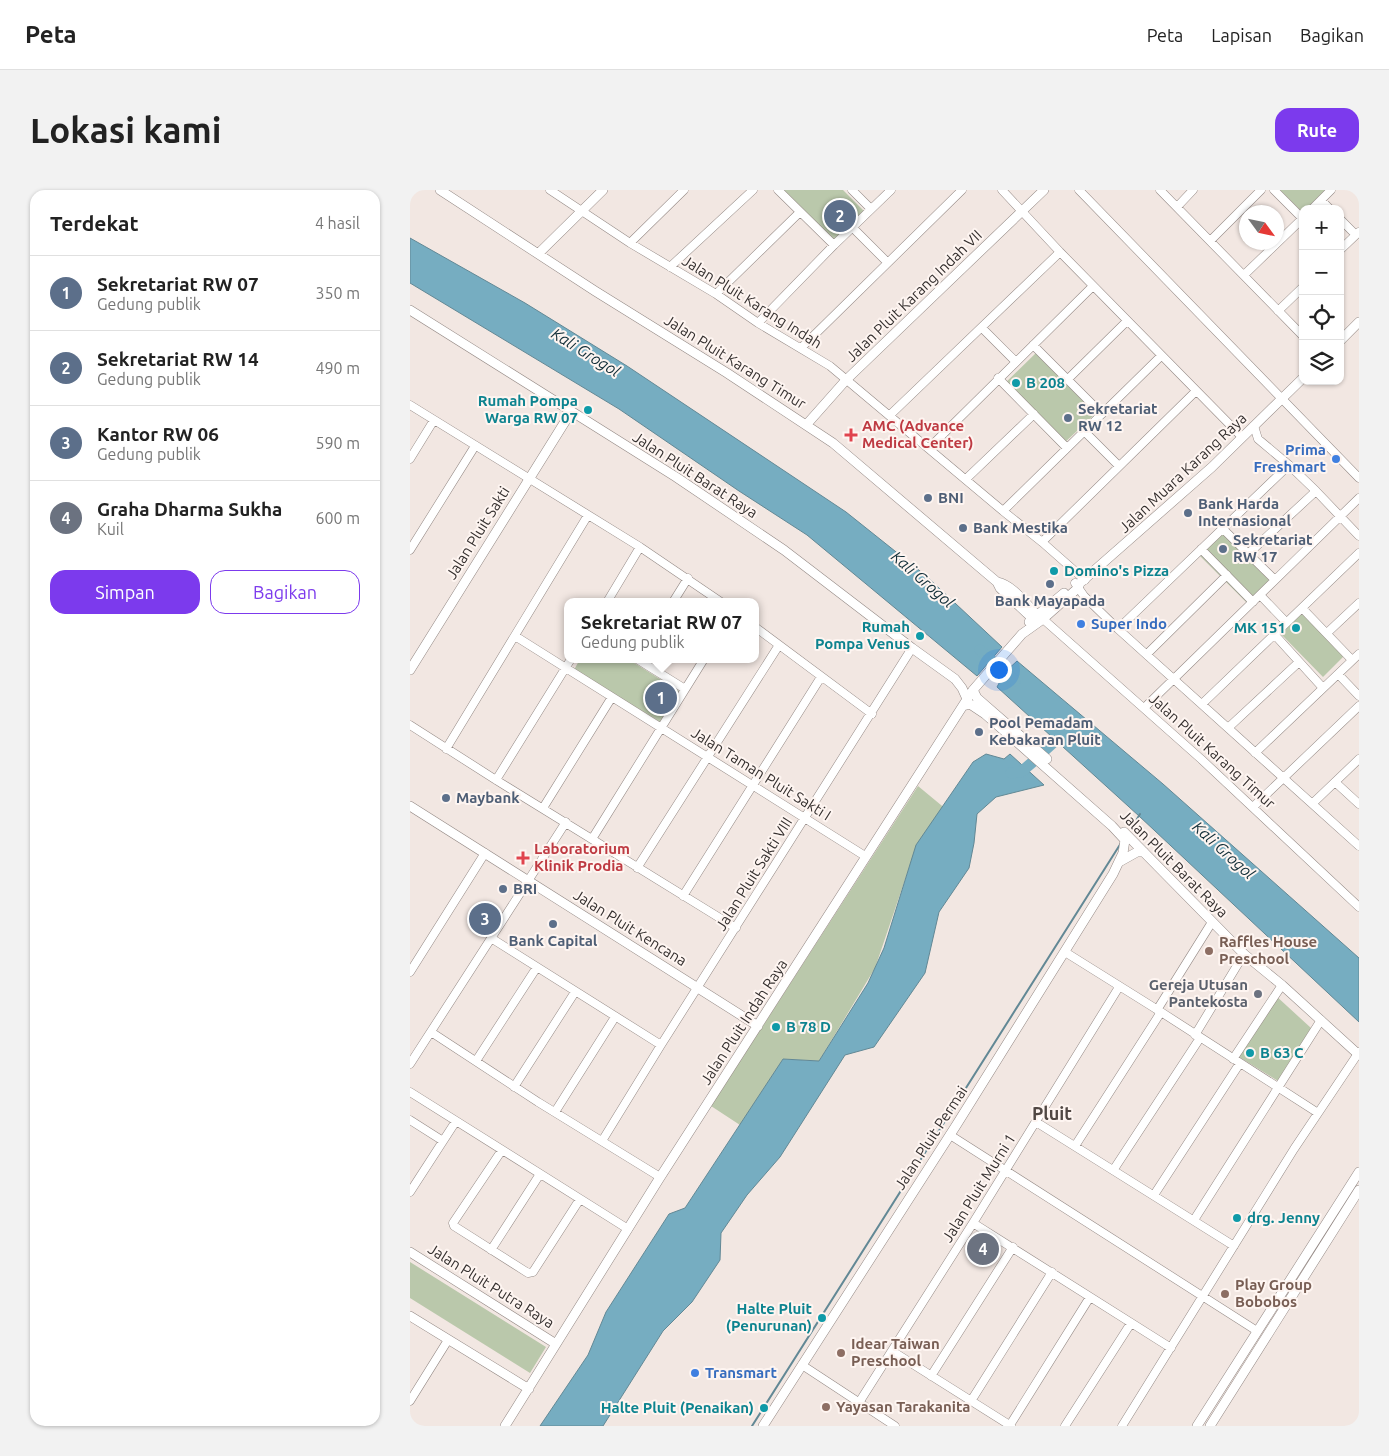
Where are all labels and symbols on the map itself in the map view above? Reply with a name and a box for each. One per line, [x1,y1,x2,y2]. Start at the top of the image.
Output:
pin: 2 [824,197,856,235]
north arrow [1239,205,1284,250]
street label: Jalan Pluit Karang Indah VII [842,226,985,365]
street label: Jalan Pluit Karang Indah [679,252,825,352]
street label: Jalan Pluit Karang Timur [661,311,809,412]
water label: Kali Grogol [548,324,624,380]
place label: B 208 [1026,374,1065,391]
marker: B 208 [1010,377,1022,389]
place label: Rumah Pompa Warga RW 07 [478,392,578,426]
place label: Sekretariat RW 12 [1078,400,1158,434]
marker: Rumah Pompa Warga RW 07 [582,404,594,416]
street label: Jalan Muara Karang Raya [1116,409,1250,536]
marker: Sekretariat RW 12 [1062,412,1074,424]
place label: AMC (Advance Medical Center) [862,417,974,451]
street label: Jalan Pluit Barat Raya [630,428,761,521]
marker: AMC (Advance Medical Center) [844,428,858,442]
place label: Prima Freshmart [1254,441,1327,475]
marker: Prima Freshmart [1330,453,1342,465]
street label: Jalan Pluit Sakti [442,483,513,582]
place label: BNI [938,489,964,506]
marker: BNI [922,492,934,504]
place label: Bank Harda Internasional [1198,495,1291,529]
marker: Bank Harda Internasional [1182,507,1194,519]
place label: Bank Mestika [973,519,1068,536]
marker: Bank Mestika [957,522,969,534]
place label: Sekretariat RW 17 [1233,531,1313,565]
marker: Sekretariat RW 17 [1217,543,1229,555]
water label: Kali Grogol [888,547,958,611]
place label: Domino's Pizza [1064,562,1169,579]
marker: Domino's Pizza [1048,565,1060,577]
marker: Bank Mayapada [1044,578,1056,590]
place label: Bank Mayapada [995,592,1105,609]
place label: Super Indo [1091,615,1167,632]
place label: Rumah Pompa Venus [815,618,910,652]
marker: Super Indo [1075,618,1087,630]
place label: MK 151 [1234,619,1286,636]
marker: MK 151 [1290,622,1302,634]
marker: Rumah Pompa Venus [914,630,926,642]
your location [986,657,1012,683]
pin: 1 [645,679,677,717]
street label: Jalan Pluit Karang Timur [1146,690,1279,812]
place label: Pool Pemadam Kebakaran Pluit [989,714,1101,748]
street label: Jalan Taman Pluit Sakti I [688,724,834,824]
marker: Pool Pemadam Kebakaran Pluit [973,726,985,738]
place label: Maybank [456,789,520,806]
marker: Maybank [440,792,452,804]
street label: Jalan Pluit Barat Raya [1117,806,1232,921]
street label: Jalan Pluit Sakti VIII [712,814,795,934]
water label: Kali Grogol [1189,817,1259,883]
place label: Laboratorium Klinik Prodia [534,840,630,874]
marker: Laboratorium Klinik Prodia [516,851,530,865]
place label: BRI [513,880,537,897]
marker: BRI [497,883,509,895]
street label: Jalan Pluit Kencana [571,886,690,969]
pin: 3 [469,900,501,938]
marker: Bank Capital [547,918,559,930]
place label: Bank Capital [509,932,598,949]
place label: Raffles House Preschool [1219,933,1317,967]
marker: Raffles House Preschool [1203,945,1215,957]
street label: Jalan Pluit Indah Raya [697,956,790,1088]
place label: Gereja Utusan Pantekosta [1149,976,1248,1010]
marker: Gereja Utusan Pantekosta [1252,988,1264,1000]
place label: B 78 D [786,1018,831,1035]
marker: B 78 D [770,1021,782,1033]
place label: B 63 C [1260,1044,1304,1061]
marker: B 63 C [1244,1047,1256,1059]
street label: Jalan Pluit Permai [891,1083,970,1193]
district label: Pluit [1032,1103,1072,1123]
street label: Jalan Pluit Murni 1 [938,1130,1019,1245]
place label: drg. Jenny [1247,1209,1320,1226]
marker: drg. Jenny [1231,1212,1243,1224]
pin: 4 [967,1230,999,1268]
street label: Jalan Pluit Putra Raya [425,1240,557,1331]
place label: Play Group Bobobos [1235,1276,1312,1310]
marker: Play Group Bobobos [1219,1288,1231,1300]
place label: Halte Pluit (Penurunan) [726,1300,813,1334]
marker: Halte Pluit (Penurunan) [816,1312,828,1324]
place label: Idear Taiwan Preschool [851,1335,940,1369]
marker: Idear Taiwan Preschool [835,1347,847,1359]
place label: Transmart [705,1364,777,1381]
marker: Transmart [689,1367,701,1379]
place label: Yayasan Tarakanita [836,1398,970,1415]
place label: Halte Pluit (Penaikan) [601,1399,754,1416]
marker: Yayasan Tarakanita [820,1401,832,1413]
marker: Halte Pluit (Penaikan) [758,1402,770,1414]

